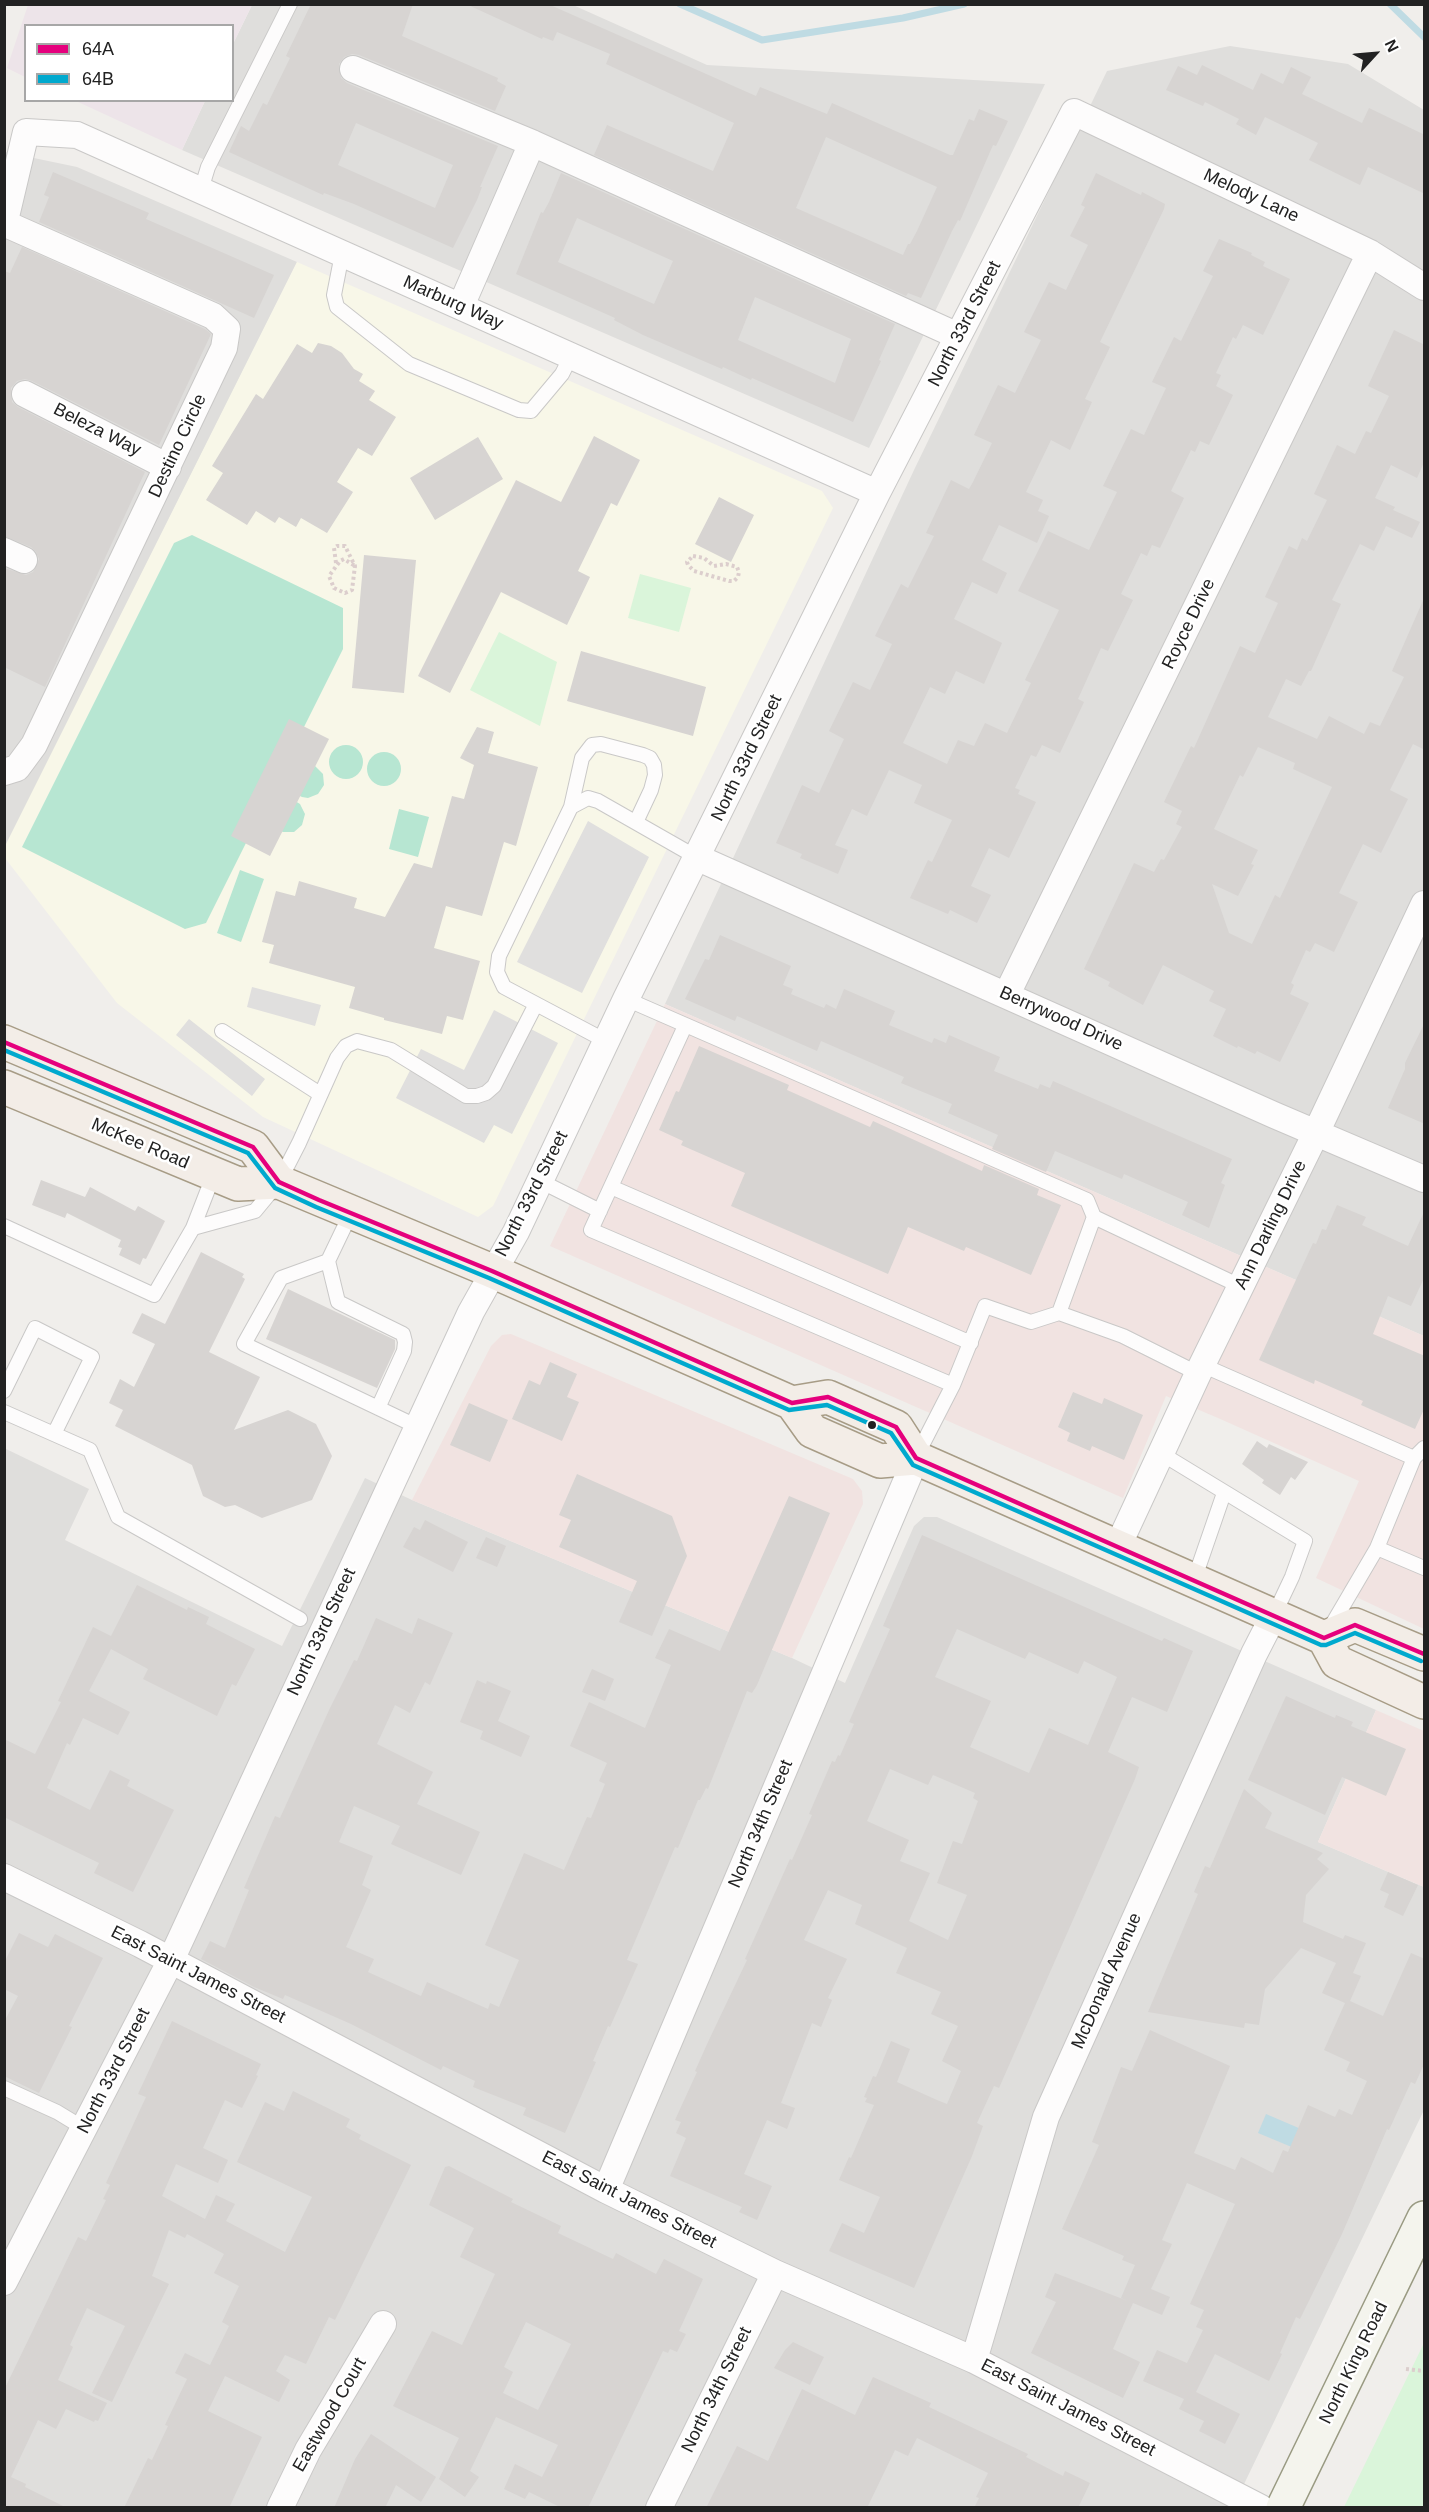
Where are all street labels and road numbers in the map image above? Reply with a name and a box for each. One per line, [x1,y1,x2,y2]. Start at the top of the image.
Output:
street label: Melody Lane [1200,164,1302,228]
street label: North 33rd Street [924,258,1006,390]
street label: Marburg Way [400,271,506,335]
street label: Destino Circle [145,391,211,501]
street label: Beleza Way [50,399,144,461]
street label: Royce Drive [1158,575,1220,673]
street label: North 33rd Street [707,691,787,825]
street label: Berrywood Drive [996,982,1126,1056]
street label: McKee Road [88,1114,192,1174]
street label: North 33rd Street [491,1128,573,1260]
street label: Ann Darling Drive [1230,1157,1312,1293]
street label: North 33rd Street [283,1565,361,1699]
street label: North 34th Street [724,1757,798,1891]
street label: McDonald Avenue [1067,1910,1147,2052]
street label: East Saint James Street [107,1922,289,2028]
street label: North 33rd Street [73,2005,155,2137]
street label: East Saint James Street [538,2147,720,2253]
street label: North King Road [1315,2298,1393,2428]
street label: North 34th Street [677,2324,757,2456]
street label: Eastwood Court [289,2354,371,2476]
street label: East Saint James Street [977,2355,1159,2461]

